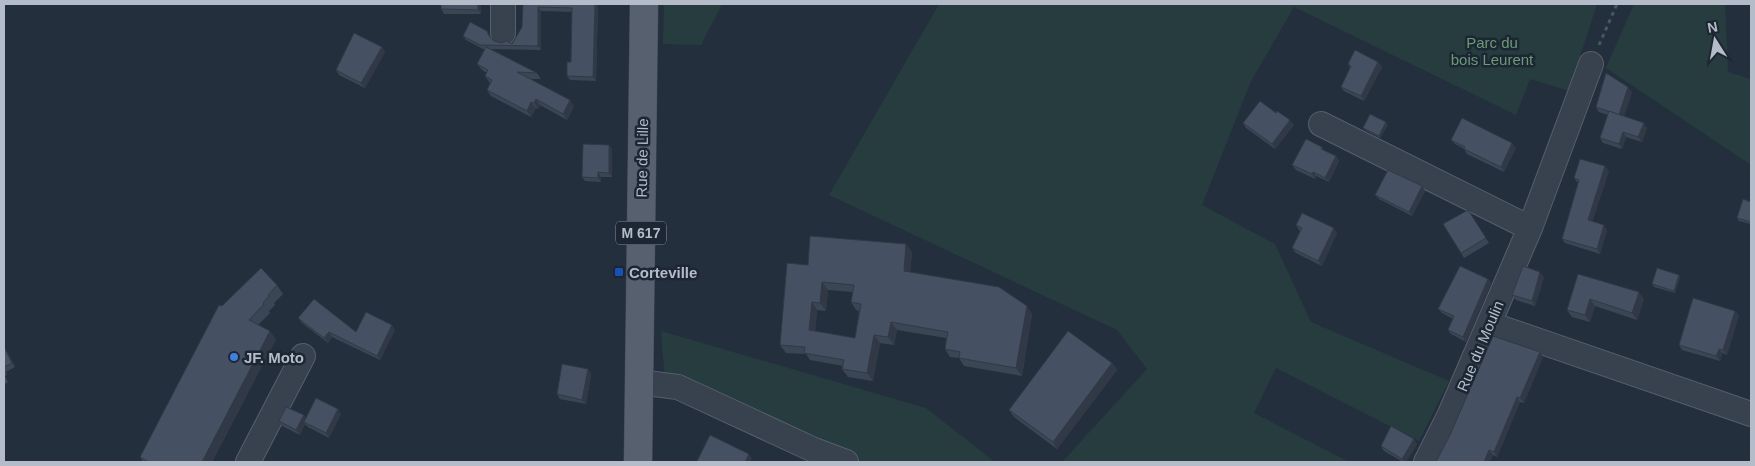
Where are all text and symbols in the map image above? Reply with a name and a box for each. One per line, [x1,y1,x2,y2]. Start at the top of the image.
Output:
north arrow [1690,15,1740,65]
text: N [1706,18,1719,36]
park label: Parc du bois Leurent [1451,34,1534,68]
street label: Rue de Lille [633,118,651,198]
road number: M 617 [616,222,666,244]
place label: Corteville [629,264,697,281]
marker: Corteville [613,266,625,278]
street label: Rue du Moulin [1453,298,1507,394]
place label: JF. Moto [244,349,304,366]
marker: JF. Moto [228,351,240,363]

